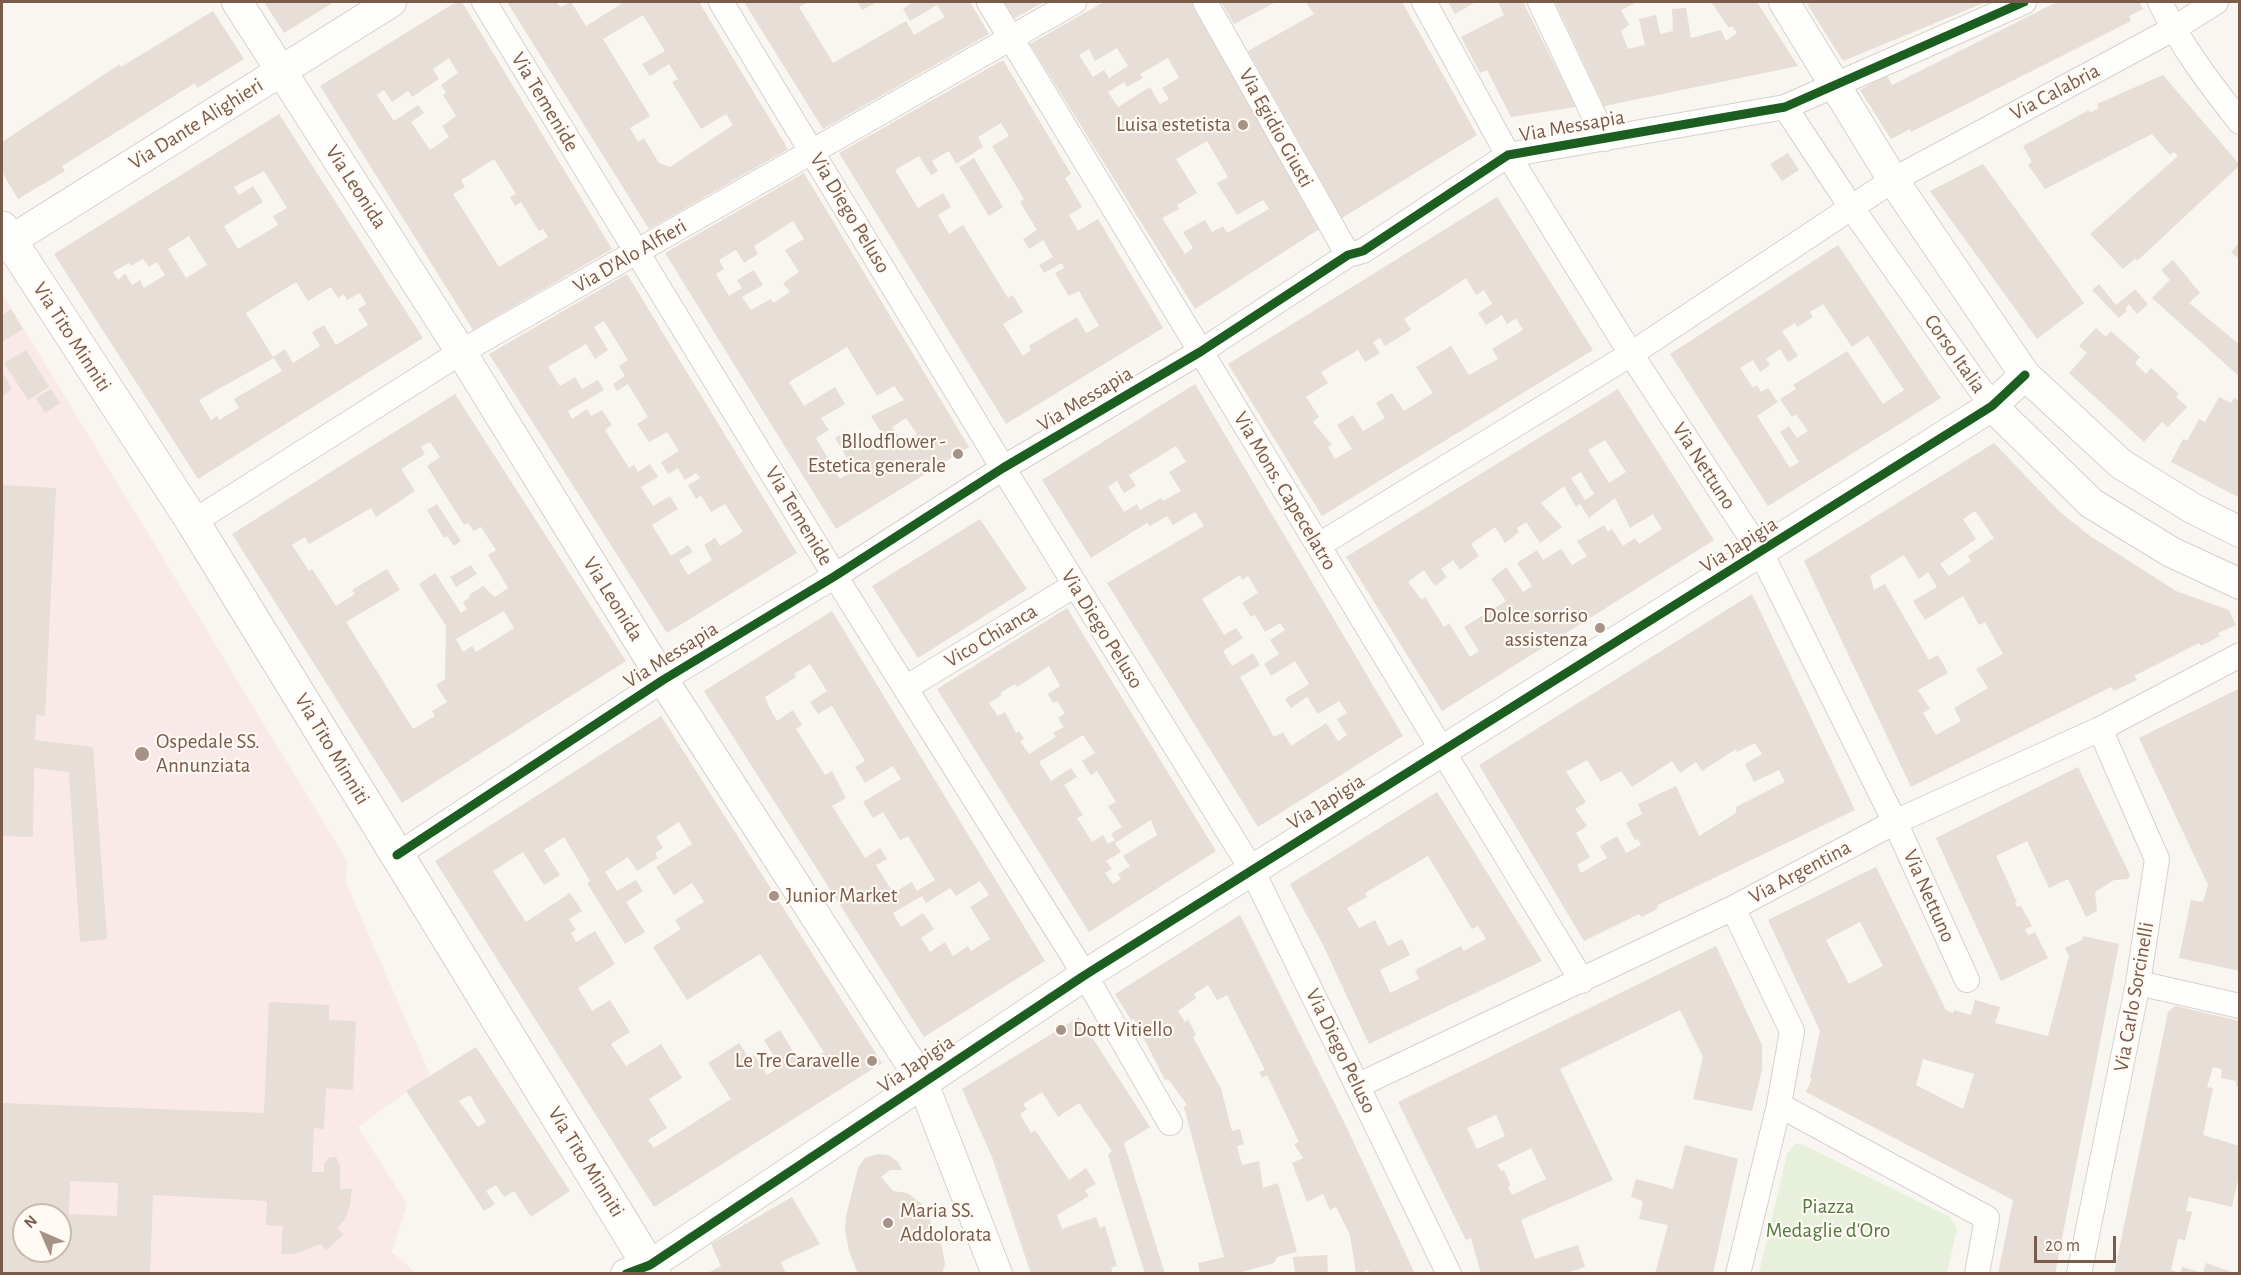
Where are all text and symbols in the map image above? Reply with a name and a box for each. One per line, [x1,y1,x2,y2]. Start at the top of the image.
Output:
street label: Via Temenide [505,48,585,156]
street label: Via Calabria [2006,58,2104,126]
street label: Via Egidio Giusti [1233,64,1319,192]
street label: Via Dante Alighieri [124,73,268,175]
street label: Via Messapia [1517,104,1627,148]
place label: Luisa estetista [1116,112,1231,138]
marker: Luisa estetista [1236,118,1250,132]
street label: Via Leonida [320,140,392,234]
street label: Via Diego Peluso [804,148,896,278]
street label: Via D'Alo Alfieri [569,213,691,299]
street label: Via Tito Minniti [27,277,117,397]
street label: Corso Italia [1919,310,1991,398]
street label: Via Messapia [1033,361,1137,437]
street label: Via Mons. Capecelatro [1228,407,1342,575]
street label: Via Nettuno [1667,418,1741,514]
place label: Bllodflower - Estetica generale [808,429,946,479]
marker: Bllodflower - Estetica generale [951,447,965,461]
street label: Via Temenide [759,462,839,570]
street label: Via Japigia [1696,511,1782,579]
street label: Via Leonida [577,552,649,646]
street label: Via Diego Peluso [1055,565,1149,693]
street label: Vico Chianca [940,599,1042,673]
place label: Dolce sorriso assistenza [1483,603,1588,653]
street label: Via Messapia [619,616,723,694]
marker: Dolce sorriso assistenza [1593,621,1607,635]
street label: Via Tito Minniti [289,689,375,809]
place label: Ospedale SS. Annunziata [156,729,260,779]
marker: Ospedale SS. Annunziata [133,745,151,763]
street label: Via Japigia [1283,768,1369,836]
street label: Via Argentina [1745,835,1855,909]
street label: Via Nettuno [1897,846,1961,946]
place label: Junior Market [786,883,897,909]
marker: Junior Market [767,889,781,903]
street label: Via Carlo Sorcinelli [2108,920,2160,1074]
street label: Via Diego Peluso [1300,984,1382,1118]
place label: Dott Vitiello [1073,1017,1173,1043]
marker: Dott Vitiello [1054,1023,1068,1037]
street label: Via Japigia [873,1029,959,1099]
place label: Le Tre Caravelle [735,1048,860,1074]
marker: Le Tre Caravelle [865,1054,879,1068]
street label: Via Tito Minniti [542,1102,630,1222]
park label: Piazza Medaglie d'Oro [1766,1194,1890,1244]
place label: Maria SS. Addolorata [900,1198,992,1248]
north arrow [12,1203,72,1263]
text: N [21,1212,40,1231]
marker: Maria SS. Addolorata [881,1216,895,1230]
scale bar [2037,1224,2120,1262]
text: 20 m [2045,1237,2080,1255]

